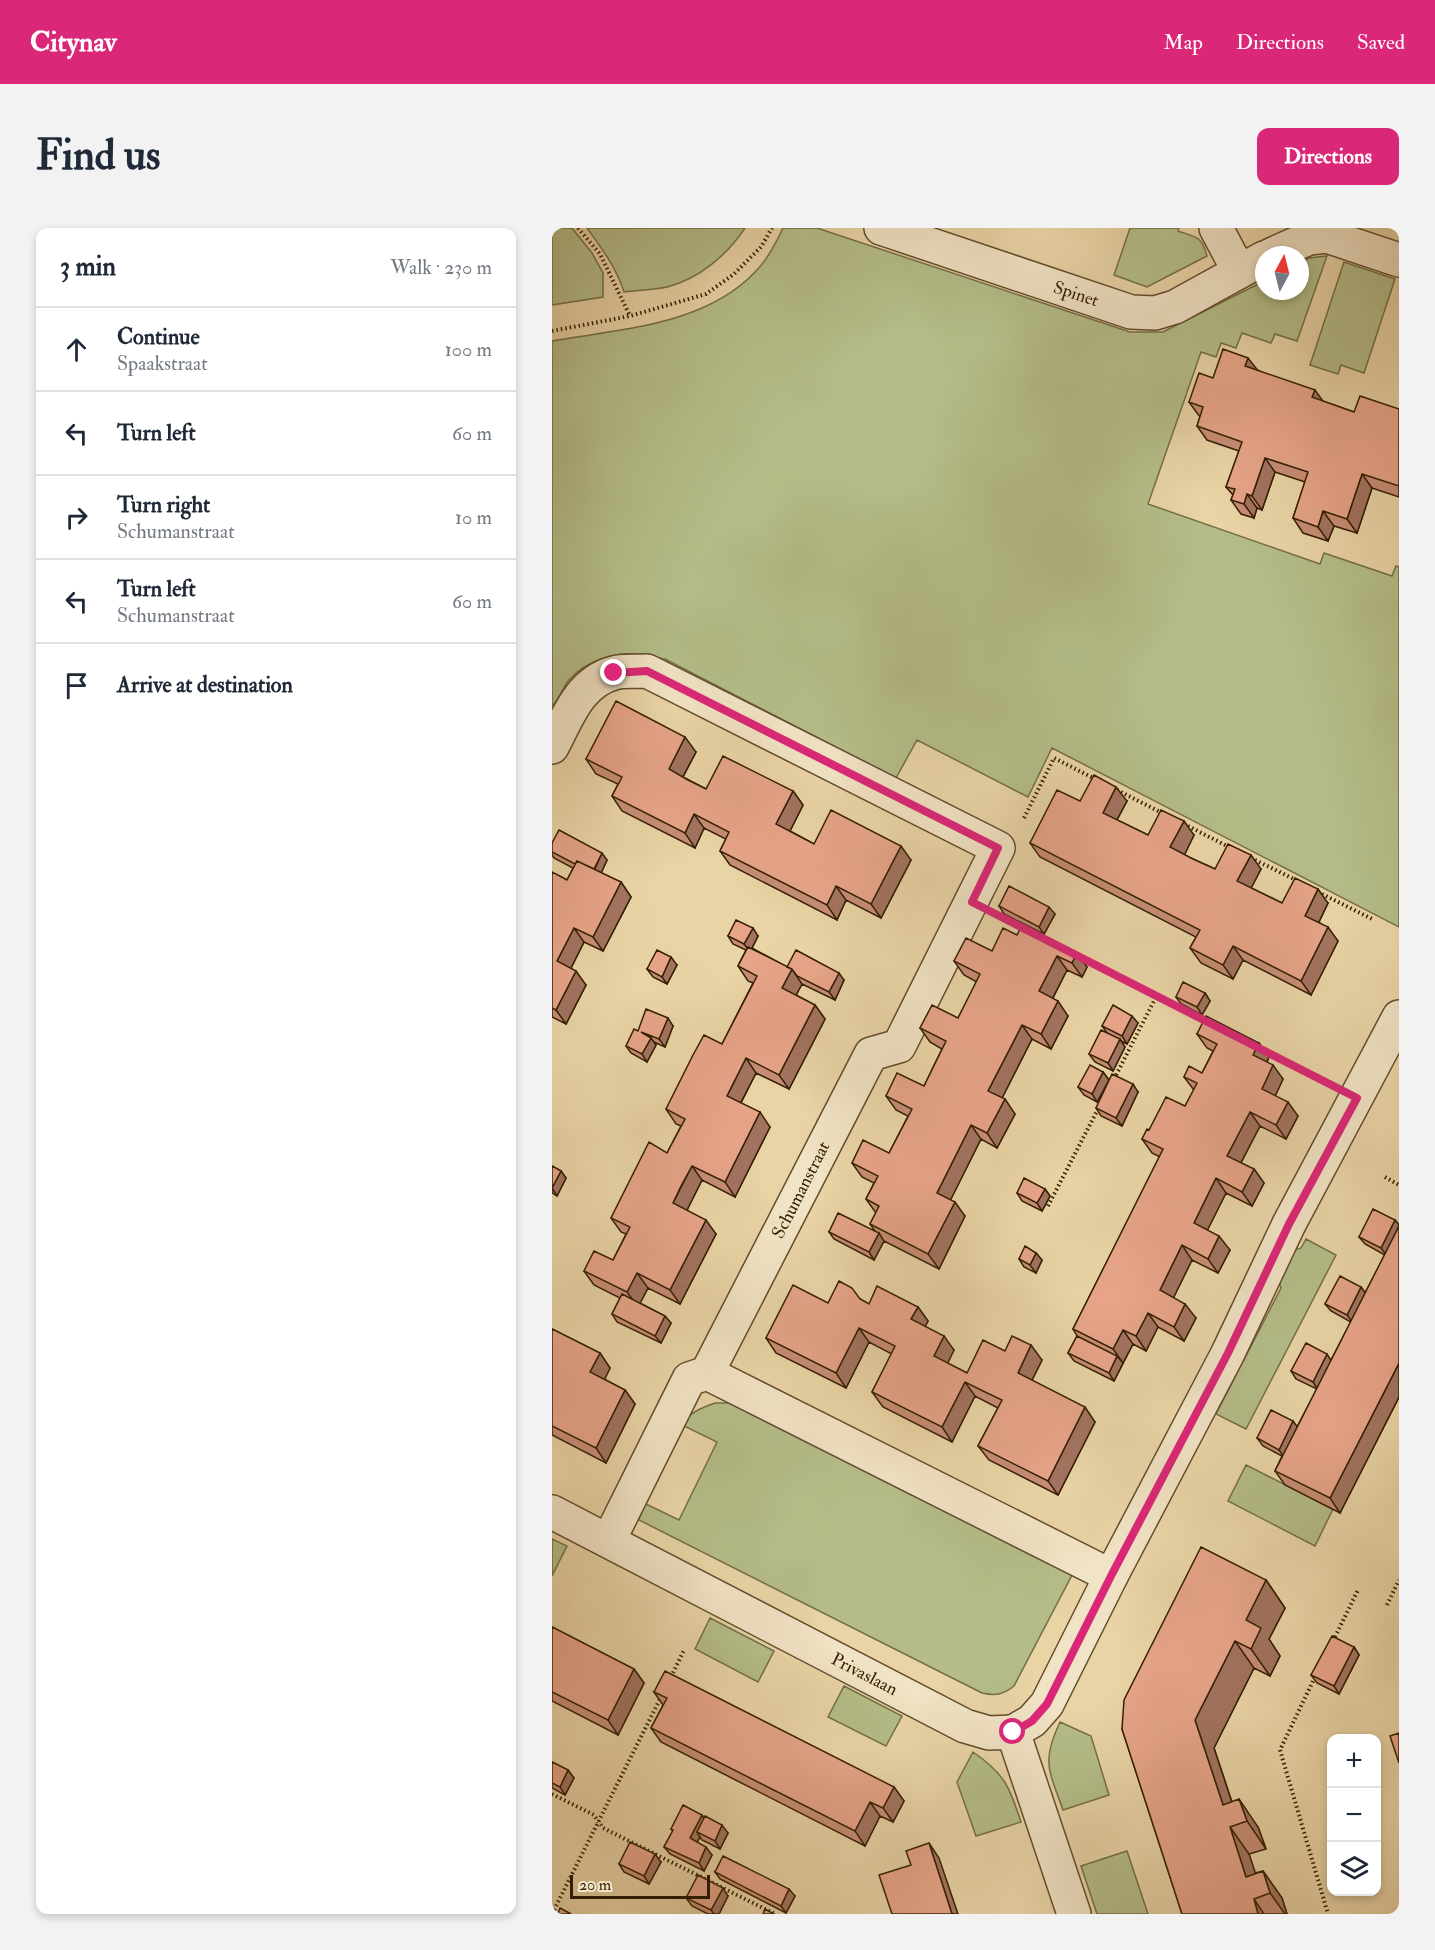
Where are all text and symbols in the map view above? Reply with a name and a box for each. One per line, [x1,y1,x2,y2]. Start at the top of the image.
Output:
text: Citynav [30,25,117,60]
text: Map [1163,29,1203,56]
text: Directions [1236,29,1324,56]
text: Saved [1357,29,1405,56]
button: Directions [1257,128,1399,185]
text: Find us [36,130,160,182]
north arrow [1255,246,1309,300]
text: 3 min [60,251,116,283]
text: Walk · 230 m [390,255,492,280]
street label: Spinet [1051,275,1102,312]
text: Continue [117,323,200,351]
icon: ahead [60,333,93,366]
text: 100 m [445,337,492,362]
text: Spaakstraat [117,351,208,376]
icon: left [60,417,93,450]
text: Turn left [117,419,196,447]
text: 60 m [452,421,492,446]
text: Turn right [117,491,210,519]
icon: right [60,501,93,534]
text: 10 m [455,505,492,530]
text: Schumanstraat [117,519,235,544]
text: Turn left [117,575,196,603]
icon: left [60,585,93,618]
text: 60 m [452,589,492,614]
text: Schumanstraat [117,603,235,628]
route end [600,659,626,685]
icon: arrive [60,669,93,702]
text: Arrive at destination [117,671,293,699]
street label: Schumanstraat [767,1137,835,1242]
street label: Privaslaan [827,1647,902,1701]
route start [999,1718,1025,1744]
map controls [1327,1734,1381,1896]
button: + [1327,1734,1381,1788]
button: − [1327,1788,1381,1842]
button: layers [1327,1842,1381,1896]
scale bar [570,1872,710,1900]
text: 20 m [579,1875,611,1895]

